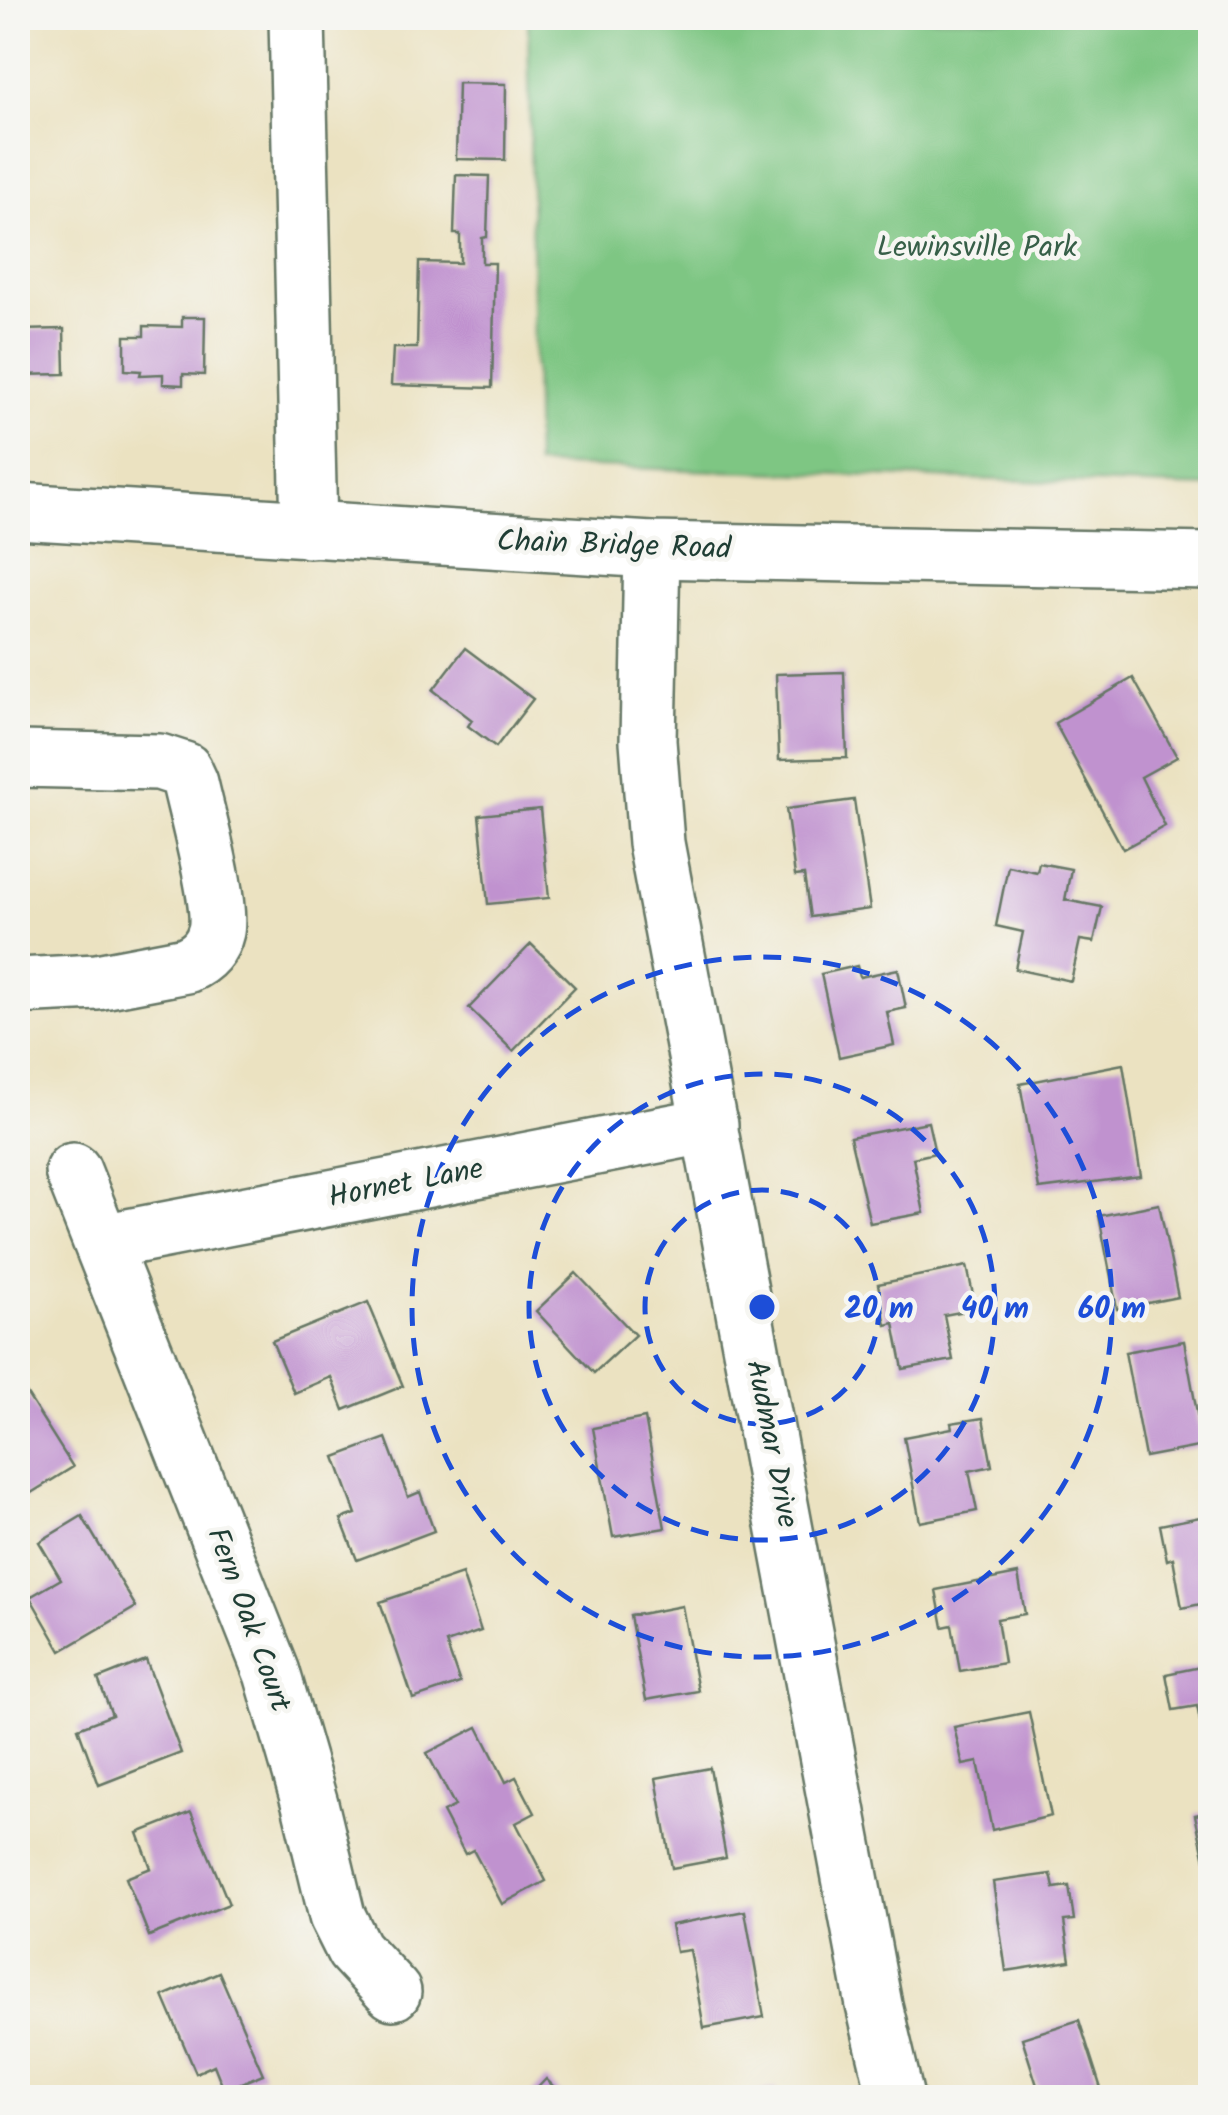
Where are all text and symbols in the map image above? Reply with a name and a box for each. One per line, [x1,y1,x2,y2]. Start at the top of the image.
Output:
park label: Lewinsville Park [877,224,1078,272]
street label: Chain Bridge Road [496,518,733,574]
street label: Hornet Lane [325,1145,487,1223]
text: 20 m [845,1286,914,1334]
text: 40 m [961,1286,1029,1334]
text: 60 m [1078,1286,1146,1334]
centre of rings [744,1289,780,1325]
street label: Audmar Drive [731,1356,811,1532]
street label: Fern Oak Court [192,1521,304,1719]

